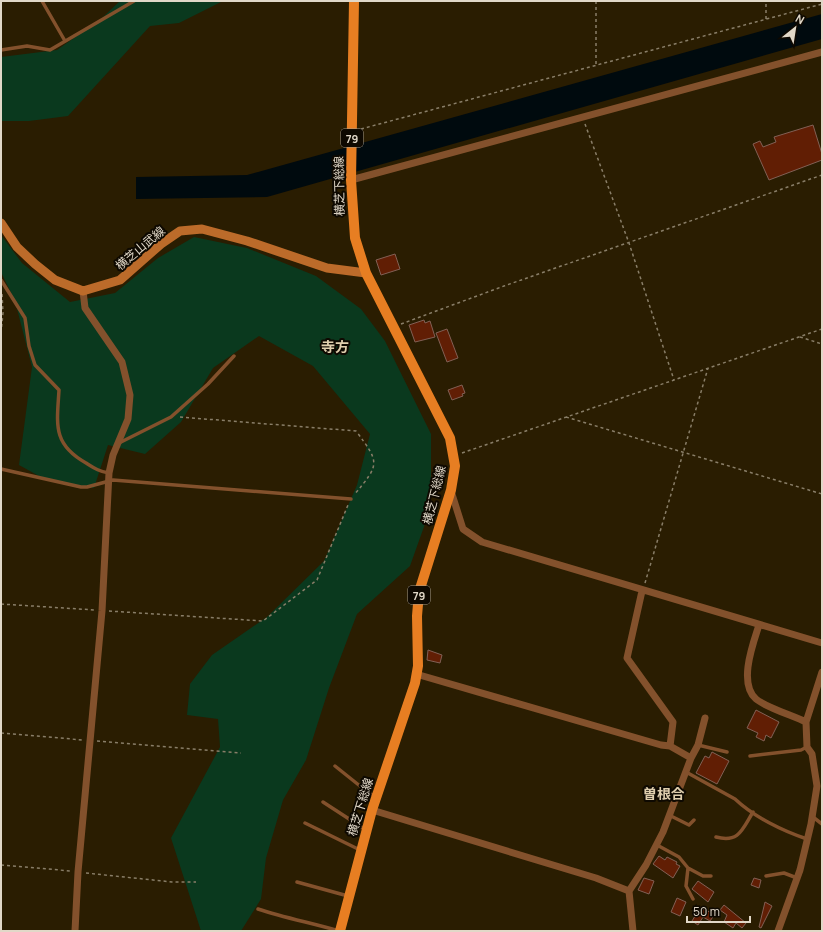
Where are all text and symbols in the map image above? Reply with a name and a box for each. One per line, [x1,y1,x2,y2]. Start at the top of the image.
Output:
north arrow [775,8,815,48]
text: N [793,10,808,27]
road number: 79 [341,129,363,147]
street label: 横芝下総線 [330,156,348,216]
street label: 横芝山武線 [112,222,168,274]
district label: 寺方 [321,337,349,356]
street label: 横芝下総線 [418,464,450,526]
road number: 79 [408,586,430,604]
street label: 横芝下総線 [343,776,377,838]
district label: 曽根合 [643,784,685,803]
scale bar [687,898,750,924]
text: 50 m [693,903,720,920]

